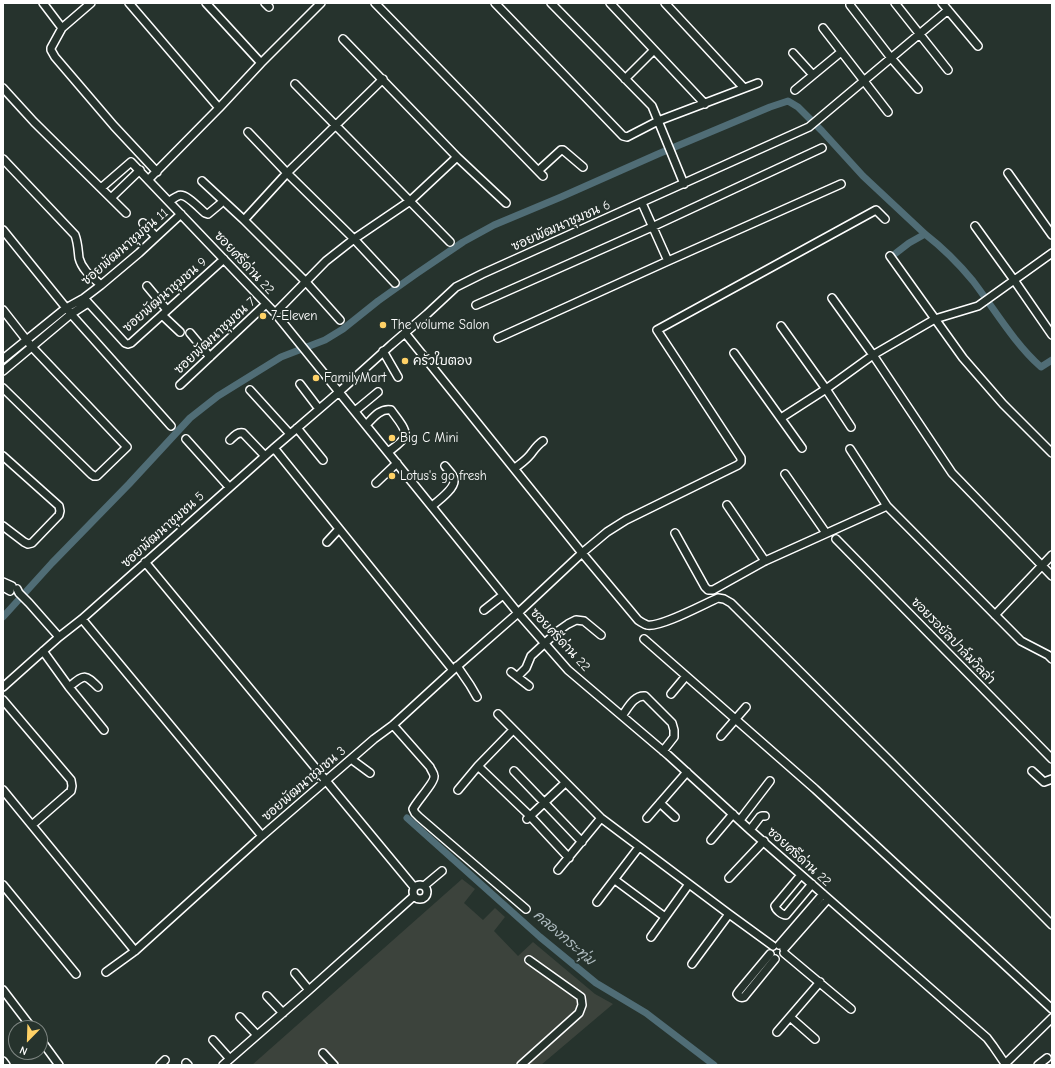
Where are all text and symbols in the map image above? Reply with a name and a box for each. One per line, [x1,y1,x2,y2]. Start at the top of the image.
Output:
street label: ซอยพัฒนาชุมชน 6 [509,197,613,255]
street label: ซอยพัฒนาชุมชน 11 [78,205,172,289]
street label: ซอยศรีด่าน 22 [211,228,277,298]
street label: ซอยพัฒนาชุมชน 9 [120,254,210,336]
street label: ซอยพัฒนาชุมชน 7 [171,294,259,378]
place label: 7-Eleven [271,308,317,324]
marker: 7-Eleven [258,311,268,321]
place label: The volume Salon [391,317,490,333]
marker: The volume Salon [378,320,388,330]
place label: ครัวใบตอง [413,353,472,369]
marker: ครัวใบตอง [400,356,410,366]
place label: FamilyMart [324,370,386,386]
marker: FamilyMart [311,373,321,383]
place label: Big C Mini [400,430,459,446]
marker: Big C Mini [387,433,397,443]
place label: Lotus's go fresh [400,468,487,484]
marker: Lotus's go fresh [387,471,397,481]
street label: ซอยพัฒนาชุมชน 5 [118,489,208,571]
street label: ซอยรอยัลปาล์มวิลล่า [908,594,998,688]
street label: ซอยศรีด่าน 22 [527,605,593,675]
street label: ซอยพัฒนาชุมชน 3 [259,743,349,825]
street label: ซอยศรีด่าน 22 [764,824,834,890]
water label: คลองกระทุ่ม [530,907,598,969]
north arrow [8,1020,48,1060]
text: N [18,1043,29,1058]

